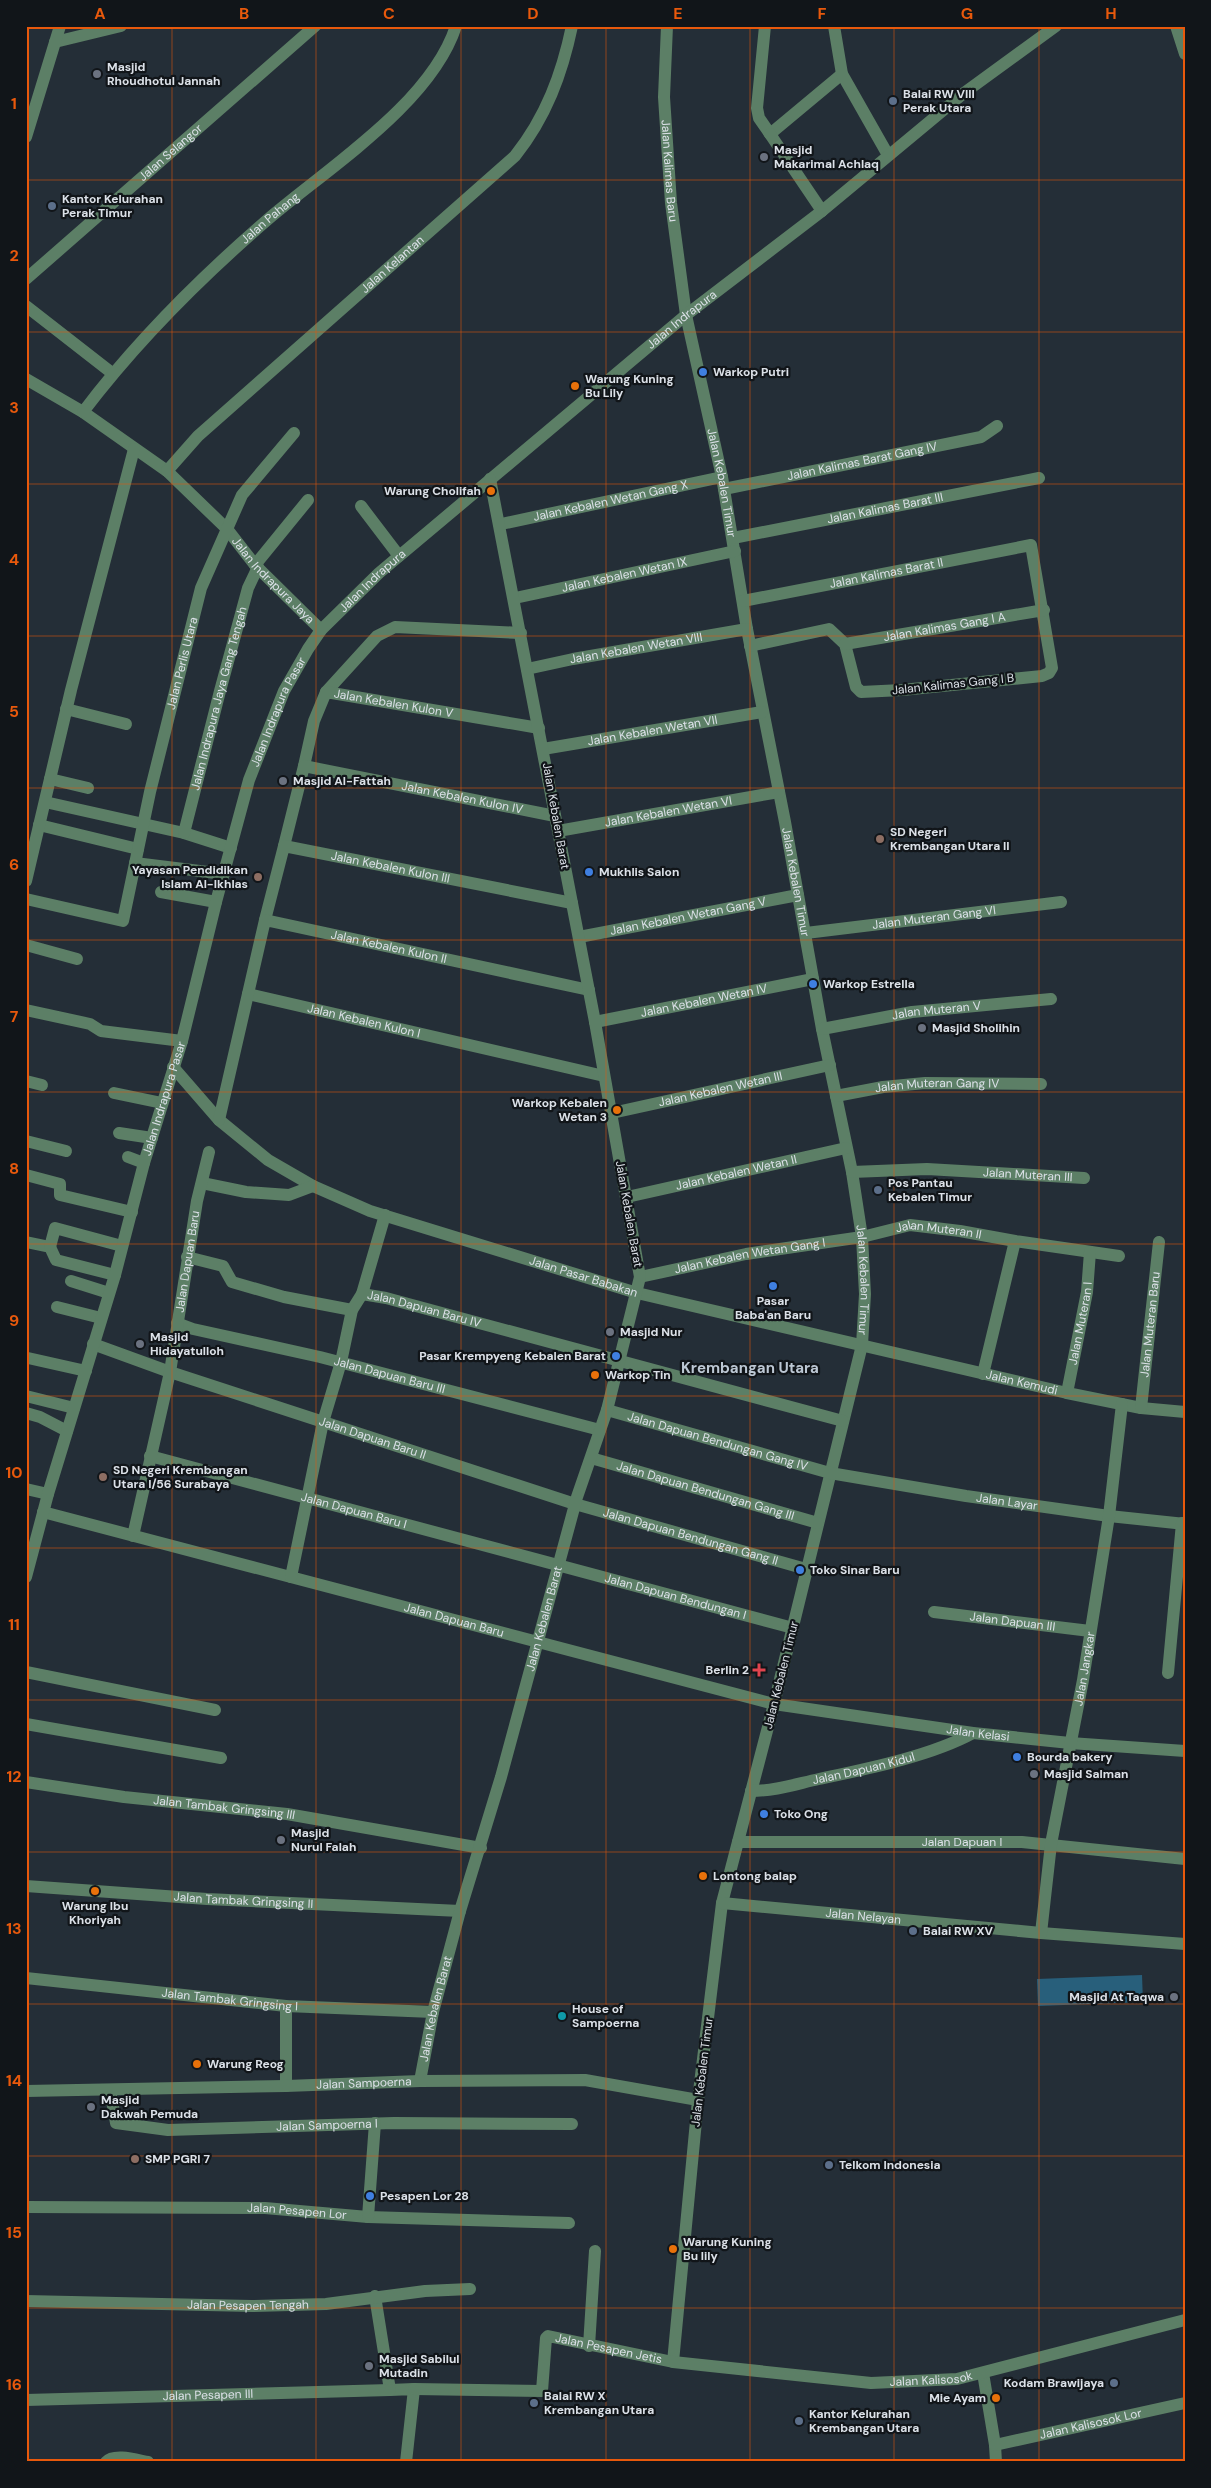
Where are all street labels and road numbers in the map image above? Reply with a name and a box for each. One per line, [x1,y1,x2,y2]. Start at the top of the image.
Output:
street label: Jalan Kalimas Baru [658,119,681,223]
street label: Jalan Selangor [135,120,206,185]
street label: Jalan Pahang [237,189,303,247]
street label: Jalan Kelantan [357,232,427,297]
street label: Jalan Indrapura [643,286,720,353]
street label: Jalan Kebalen Timur [703,427,740,539]
street label: Jalan Kalimas Barat Gang IV [786,438,939,484]
street label: Jalan Kebalen Wetan Gang X [532,476,689,525]
street label: Jalan Kalimas Barat III [826,489,945,527]
street label: Jalan Indrapura Jaya [228,534,318,627]
street label: Jalan Indrapura [336,546,409,616]
street label: Jalan Kebalen Wetan IX [560,553,689,596]
street label: Jalan Kalimas Barat II [828,554,944,592]
street label: Jalan Indrapura Jaya Gang Tengah [187,605,251,792]
street label: Jalan Kalimas Gang I A [882,609,1007,645]
street label: Jalan Perlis Utara [163,615,201,711]
street label: Jalan Kebalen Wetan VIII [568,629,704,668]
street label: Jalan Indrapura Pasar [247,654,310,769]
street label: Jalan Kalimas Gang I B [891,670,1015,698]
street label: Jalan Kebalen Kulon V [333,685,454,721]
street label: Jalan Kebalen Wetan VII [586,712,719,749]
street label: Jalan Kebalen Barat [539,761,573,871]
street label: Jalan Kebalen Kulon IV [400,778,525,817]
street label: Jalan Kebalen Wetan VI [603,792,733,831]
street label: Jalan Kebalen Timur [778,826,813,938]
street label: Jalan Kebalen Kulon III [330,847,451,887]
street label: Jalan Kebalen Wetan Gang V [609,893,767,939]
street label: Jalan Muteran Gang VI [871,902,997,933]
street label: Jalan Kebalen Kulon II [329,926,448,967]
street label: Jalan Kebalen Wetan IV [639,980,769,1021]
street label: Jalan Muteran V [891,998,982,1024]
street label: Jalan Kebalen Kulon I [306,1000,422,1041]
street label: Jalan Indrapura Pasar [139,1039,190,1158]
street label: Jalan Kebalen Wetan III [657,1068,784,1111]
street label: Jalan Muteran Gang IV [873,1075,999,1096]
street label: Jalan Kebalen Wetan II [674,1151,798,1194]
street label: Jalan Kebalen Barat [612,1159,646,1269]
street label: Jalan Muteran III [983,1164,1073,1185]
street label: Jalan Dapuan Baru [172,1209,203,1314]
street label: Jalan Muteran II [894,1217,983,1243]
street label: Jalan Kebalen Timur [852,1223,873,1336]
street label: Jalan Kebalen Wetan Gang I [673,1234,826,1277]
street label: Jalan Pasar Babakan [527,1252,640,1301]
street label: Jalan Muteran Baru [1136,1271,1164,1378]
street label: Jalan Muteran I [1065,1281,1096,1366]
street label: Jalan Dapuan Baru IV [366,1287,483,1331]
street label: Jalan Dapuan Baru III [332,1353,447,1397]
street label: Jalan Kemudi [984,1366,1059,1399]
street label: Jalan Dapuan Bendungan Gang IV [626,1408,810,1474]
street label: Jalan Dapuan Baru II [317,1413,428,1463]
street label: Jalan Dapuan Bendungan Gang III [615,1458,796,1524]
street label: Jalan Dapuan Baru I [299,1489,408,1532]
street label: Jalan Layar [975,1490,1039,1514]
street label: Jalan Dapuan Bendungan Gang II [601,1504,780,1569]
street label: Jalan Kebalen Barat [522,1564,566,1673]
street label: Jalan Dapuan Bendungan I [603,1570,748,1623]
street label: Jalan Dapuan Baru [402,1599,506,1641]
street label: Jalan Dapuan III [969,1608,1056,1635]
street label: Jalan Kebalen Timur [760,1619,802,1731]
street label: Jalan Jangkar [1070,1630,1099,1707]
street label: Jalan Kelasi [946,1721,1011,1745]
street label: Jalan Dapuan Kidul [811,1748,917,1788]
street label: Jalan Tambak Gringsing III [153,1792,296,1823]
street label: Jalan Dapuan I [922,1834,1002,1850]
street label: Jalan Tambak Gringsing II [173,1889,314,1912]
street label: Jalan Nelayan [825,1905,902,1928]
street label: Jalan Kebalen Barat [416,1954,456,2063]
street label: Jalan Tambak Gringsing I [161,1985,298,2014]
street label: Jalan Kebalen Timur [687,2016,717,2128]
street label: Jalan Sampoerna [316,2073,412,2093]
street label: Jalan Sampoerna I [276,2116,378,2135]
street label: Jalan Pesapen Lor [247,2200,348,2223]
street label: Jalan Pesapen Tengah [187,2296,309,2314]
street label: Jalan Pesapen Jetis [554,2330,663,2368]
street label: Jalan Kalisosok [889,2367,974,2390]
street label: Jalan Pesapen III [162,2386,254,2404]
street label: Jalan Kalisosok Lor [1038,2405,1144,2443]

